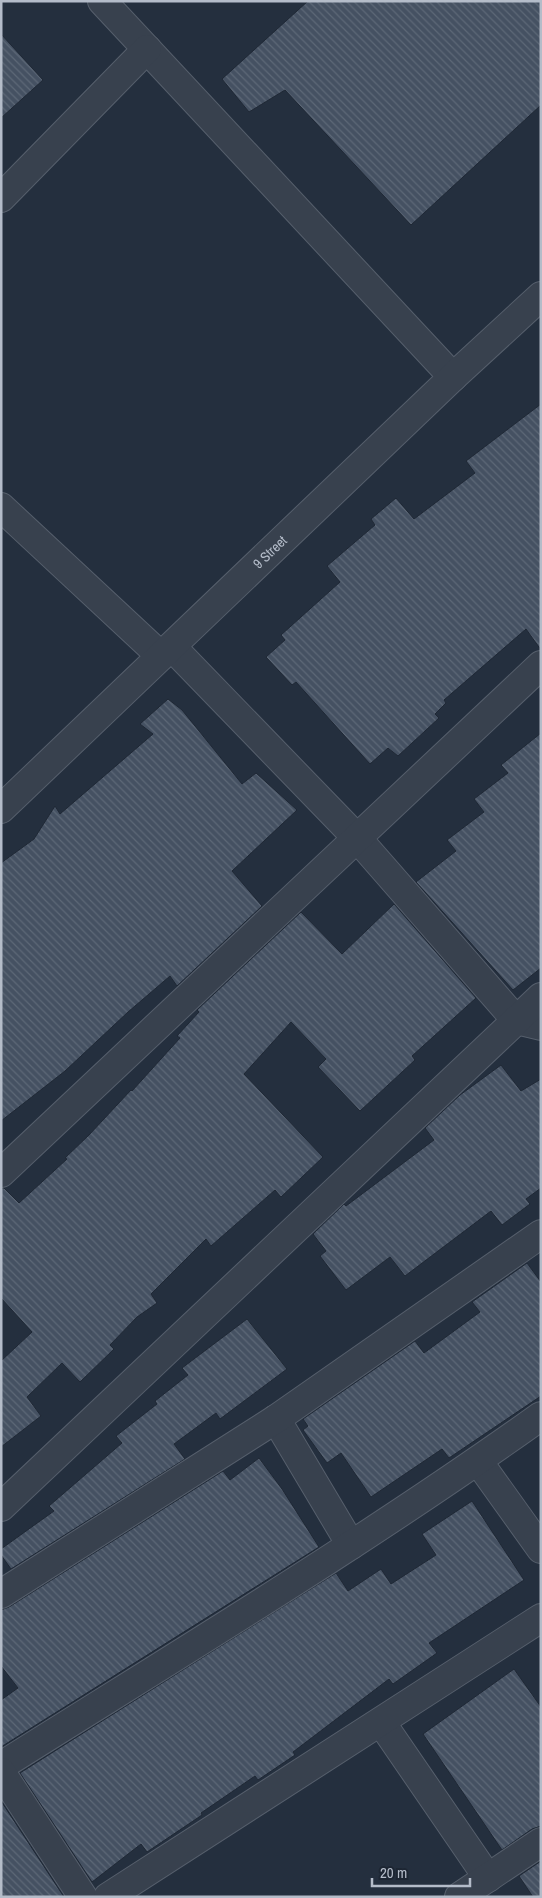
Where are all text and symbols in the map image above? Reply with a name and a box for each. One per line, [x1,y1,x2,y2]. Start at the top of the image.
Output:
street label: 9 Street [249,532,291,572]
scale bar [372,1856,470,1888]
text: 20 m [380,1862,407,1883]

